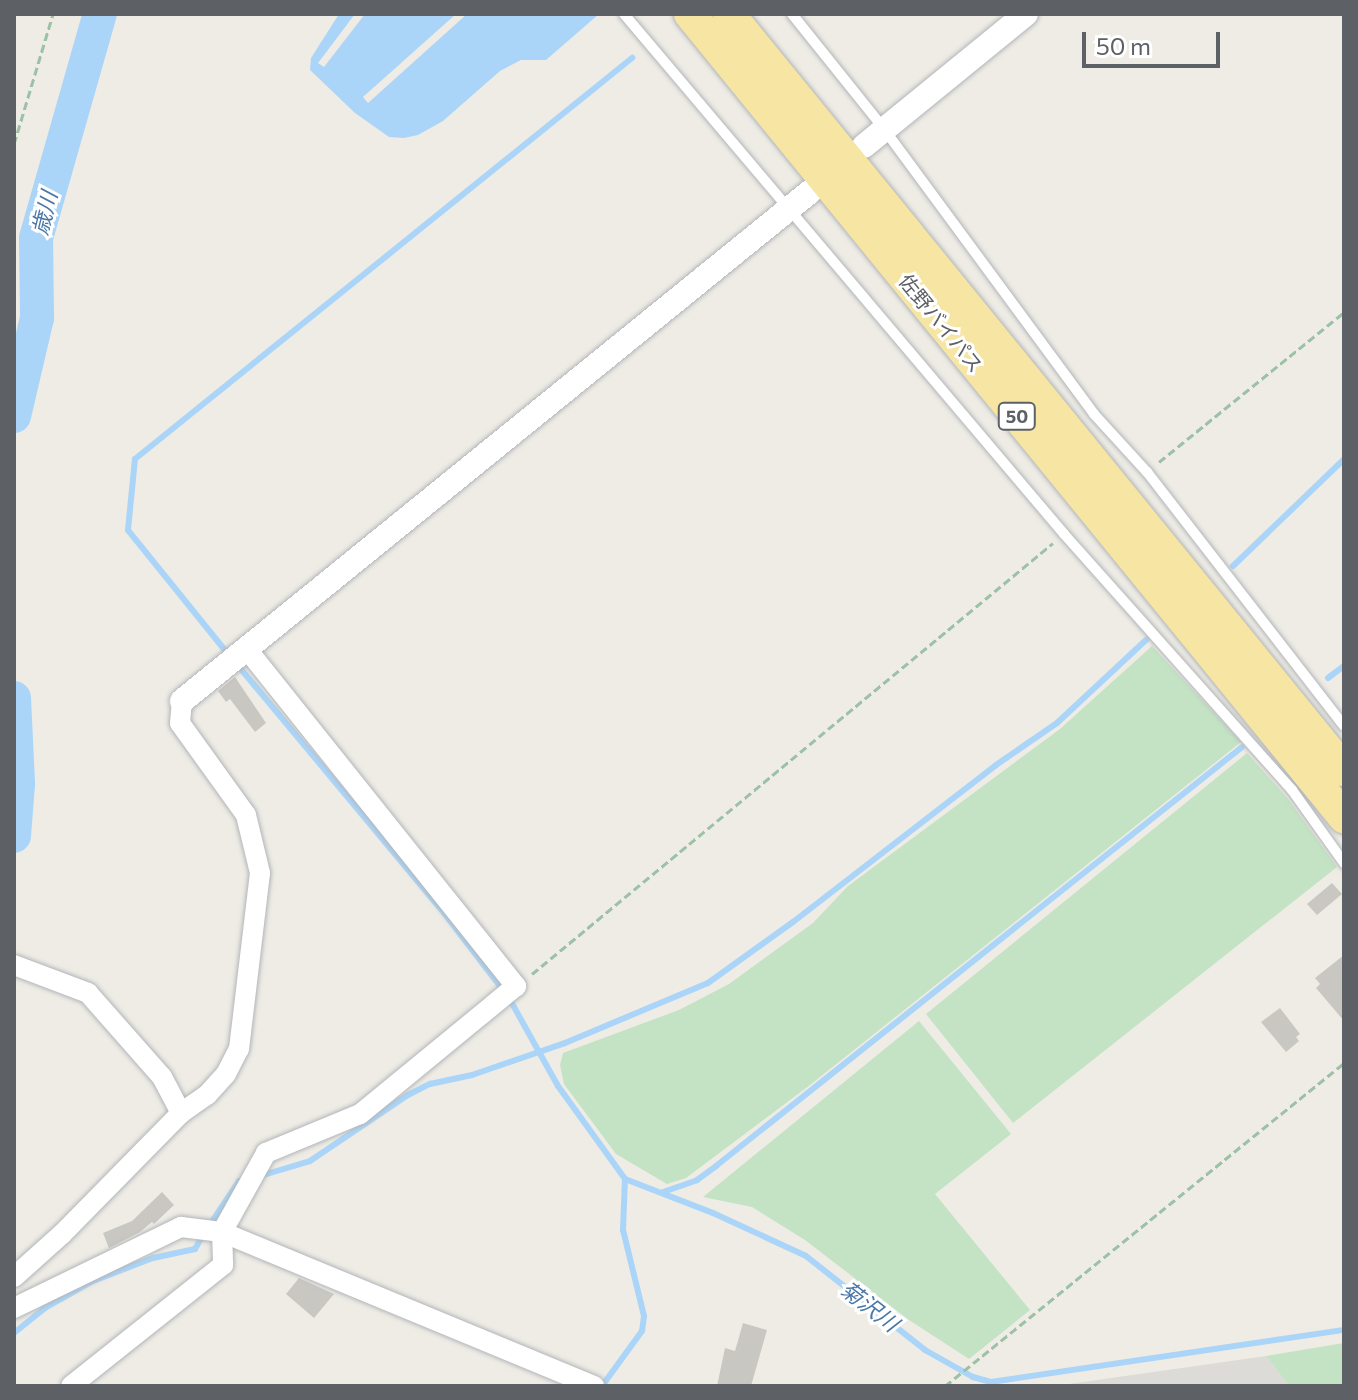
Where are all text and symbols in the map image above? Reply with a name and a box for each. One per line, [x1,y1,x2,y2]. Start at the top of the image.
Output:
scale bar [1086,16,1224,66]
text: 50 m [1096,31,1151,60]
water label: 歳川 [26,188,62,238]
street label: 佐野バイパス [894,269,988,377]
road number: 50 [997,402,1037,430]
water label: 菊沢川 [836,1275,904,1337]

